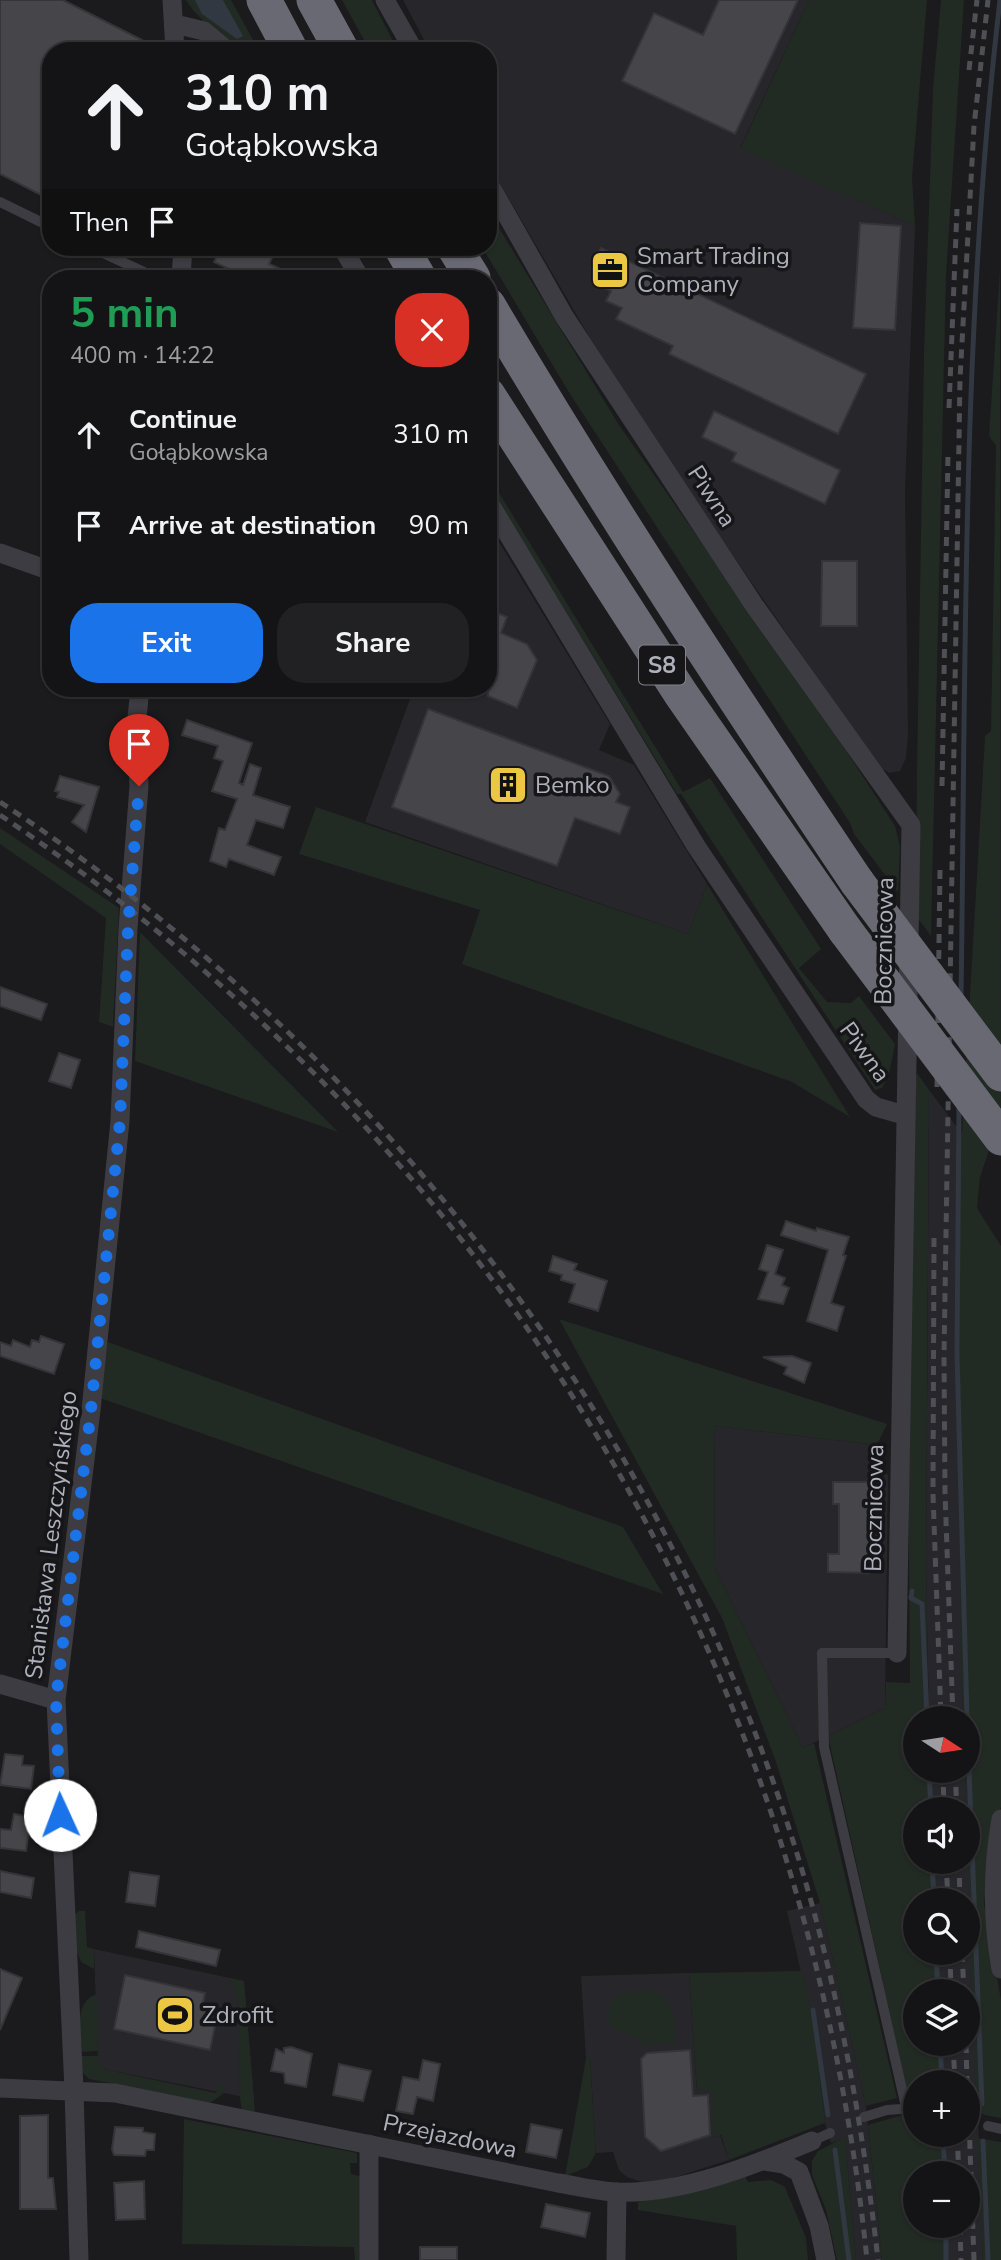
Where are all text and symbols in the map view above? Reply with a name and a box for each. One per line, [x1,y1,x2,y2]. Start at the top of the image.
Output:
text: 310 m [185,60,329,127]
icon: ahead [70,70,161,161]
text: Gołąbkowska [185,124,379,167]
icon: arrive [143,203,181,241]
text: Then [70,205,129,240]
place label: Smart Trading Company [637,240,790,300]
office icon: Smart Trading Company [589,249,631,291]
text: 5 min [70,285,179,342]
button: close [395,293,469,367]
text: 400 m · 14:22 [70,340,215,371]
text: Continue [129,402,237,437]
icon: ahead [70,416,108,454]
text: 310 m [393,417,469,452]
text: Gołąbkowska [129,437,268,468]
street label: Piwna [680,459,744,533]
icon: arrive [70,507,108,545]
text: Arrive at destination [129,508,376,543]
text: 90 m [409,508,469,543]
button: Exit [70,603,263,683]
button: Share [277,603,469,683]
road number: S8 [639,646,685,684]
pin [109,714,169,786]
icon: arrive [120,725,158,763]
building icon: Bemko [487,764,529,806]
place label: Bemko [535,769,610,801]
street label: Bocznicowa [867,877,901,1005]
street label: Piwna [832,1015,898,1089]
street label: Stanisława Leszczyńskiego [17,1389,85,1681]
street label: Bocznicowa [857,1444,891,1572]
north arrow [903,1706,980,1783]
map controls [903,1706,980,2238]
position arrow [23,1778,97,1852]
button: sound [903,1797,980,1874]
button: search [903,1888,980,1965]
button: layers [903,1979,980,2056]
sports icon: Zdrofit [154,1994,196,2036]
place label: Zdrofit [202,1999,274,2031]
button: + [903,2070,980,2147]
street label: Przejazdowa [380,2106,520,2166]
button: − [903,2161,980,2238]

